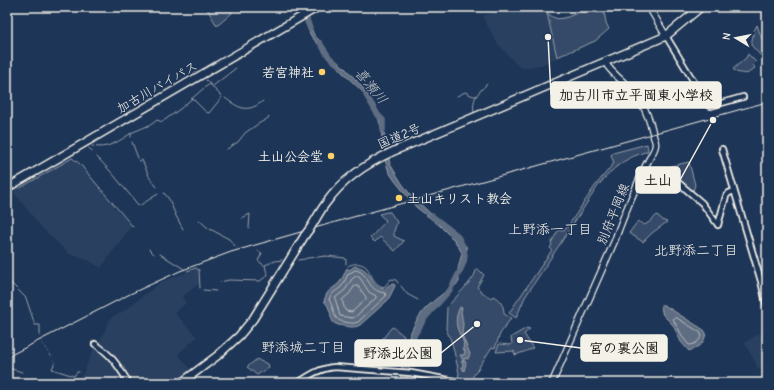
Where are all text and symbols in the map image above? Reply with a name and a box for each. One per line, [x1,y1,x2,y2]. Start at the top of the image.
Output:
north arrow [716,18,756,58]
text: N [720,32,734,41]
street label: 加古川バイパス [114,58,200,116]
water label: 喜瀬川 [351,64,391,108]
place label: 若宮神社 [262,65,314,80]
marker: 若宮神社 [317,67,327,77]
callout: 加古川市立平岡東小学校 [551,82,721,108]
text: 加古川市立平岡東小学校 [559,87,713,104]
street label: 国道2号 [375,120,423,152]
place label: 土山公会堂 [258,149,323,164]
marker: 土山公会堂 [326,151,336,161]
callout: 土山 [636,167,680,193]
text: 土山 [644,172,672,189]
street label: 別府平岡線 [594,180,633,247]
place label: 土山キリスト教会 [407,191,512,206]
marker: 土山キリスト教会 [394,193,404,203]
district label: 上野添一丁目 [508,221,592,238]
district label: 北野添二丁目 [654,242,738,259]
callout: 宮の裏公園 [581,335,667,361]
district label: 野添城二丁目 [261,339,345,356]
callout: 野添北公園 [355,340,441,366]
text: 宮の裏公園 [589,340,659,357]
text: 野添北公園 [363,345,433,362]

